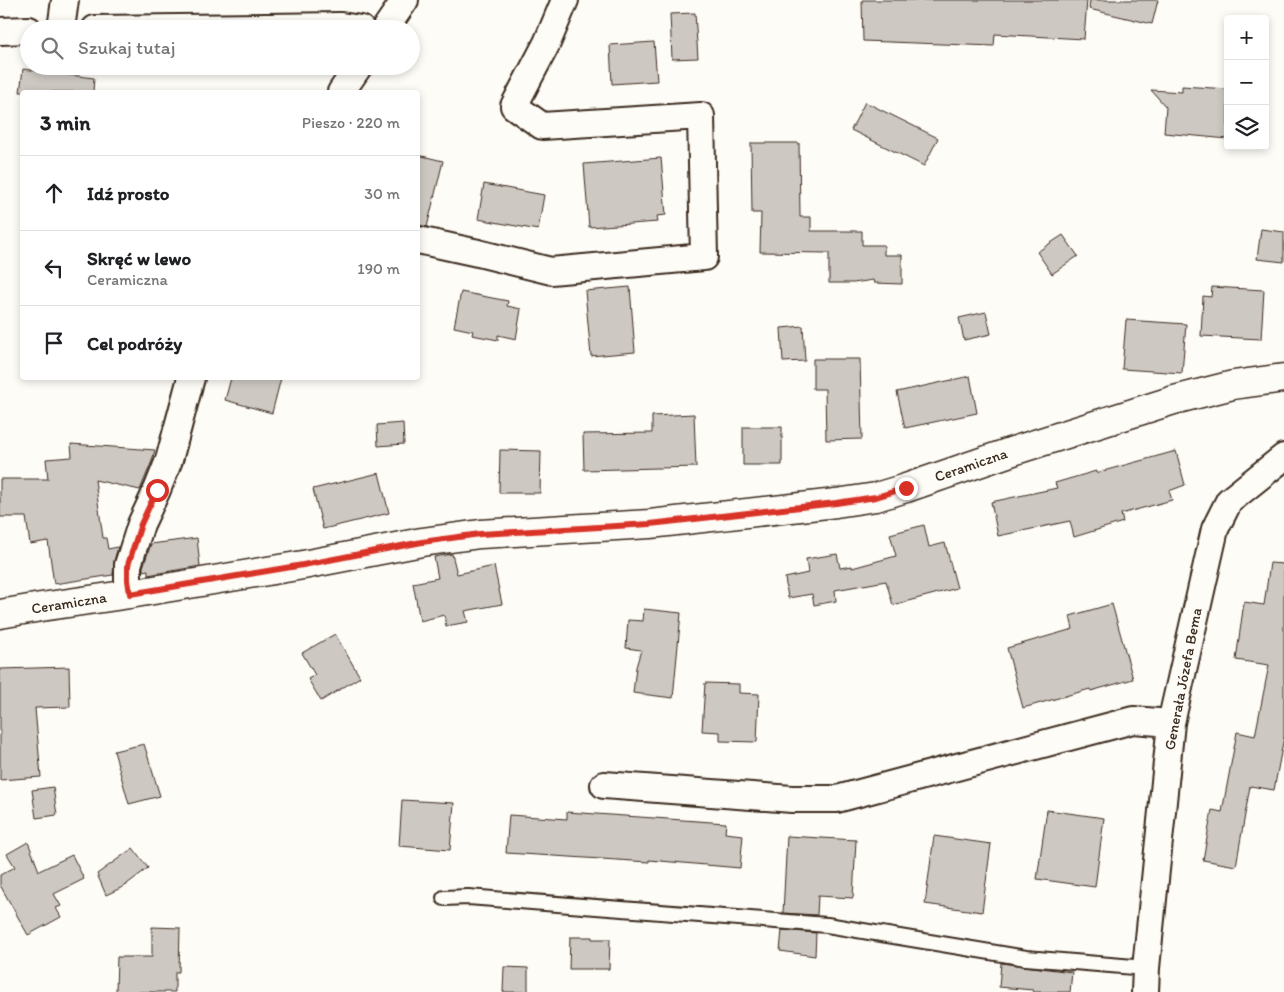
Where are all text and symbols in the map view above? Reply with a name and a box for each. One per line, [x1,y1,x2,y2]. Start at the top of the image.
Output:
map controls [1224,15,1269,150]
button: + [1224,15,1269,60]
search box [20,20,420,75]
icon: search [38,34,66,62]
text: Szukaj tutaj [78,36,175,59]
button: − [1224,60,1269,105]
button: layers [1224,105,1269,150]
text: 3 min [40,110,90,135]
text: Pieszo · 220 m [302,113,400,132]
icon: ahead [40,179,68,207]
text: Idź prosto [87,182,170,205]
text: 30 m [364,184,400,203]
text: Skręć w lewo [87,247,191,270]
icon: left [40,254,68,282]
text: 190 m [357,259,400,278]
text: Ceramiczna [87,270,168,289]
icon: arrive [40,329,68,357]
text: Cel podróży [87,332,182,355]
street label: Ceramiczna [932,444,1010,486]
route end [895,477,918,500]
route start [146,479,169,502]
street label: Ceramiczna [30,588,108,618]
street label: Generała Józefa Bema [1160,606,1206,752]

